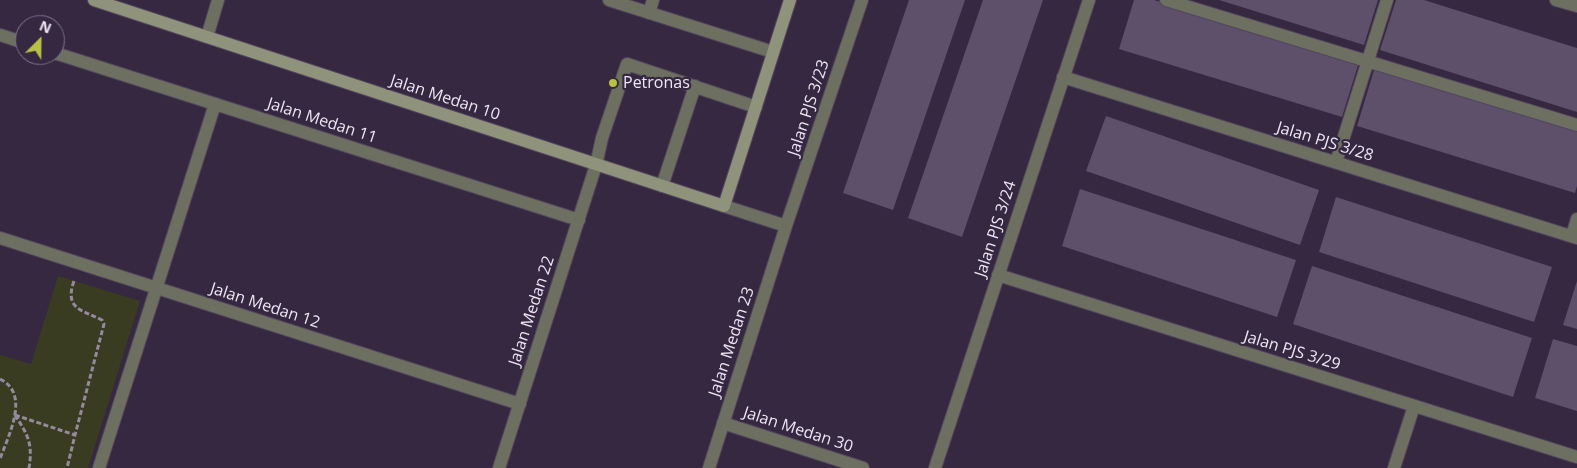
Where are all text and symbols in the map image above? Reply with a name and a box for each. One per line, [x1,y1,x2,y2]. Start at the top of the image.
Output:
north arrow [15,15,65,65]
text: N [37,16,55,38]
street label: Jalan PJS 3/23 [784,57,834,159]
street label: Jalan Medan 10 [388,71,502,125]
place label: Petronas [623,73,690,93]
marker: Petronas [607,77,619,89]
street label: Jalan Medan 11 [265,94,379,148]
street label: Jalan PJS 3/28 [1274,118,1376,166]
street label: Jalan PJS 3/24 [971,178,1021,280]
street label: Jalan Medan 22 [505,254,559,368]
street label: Jalan Medan 12 [208,279,322,333]
street label: Jalan Medan 23 [705,285,759,399]
street label: Jalan PJS 3/29 [1241,327,1343,375]
street label: Jalan Medan 30 [741,403,855,457]

